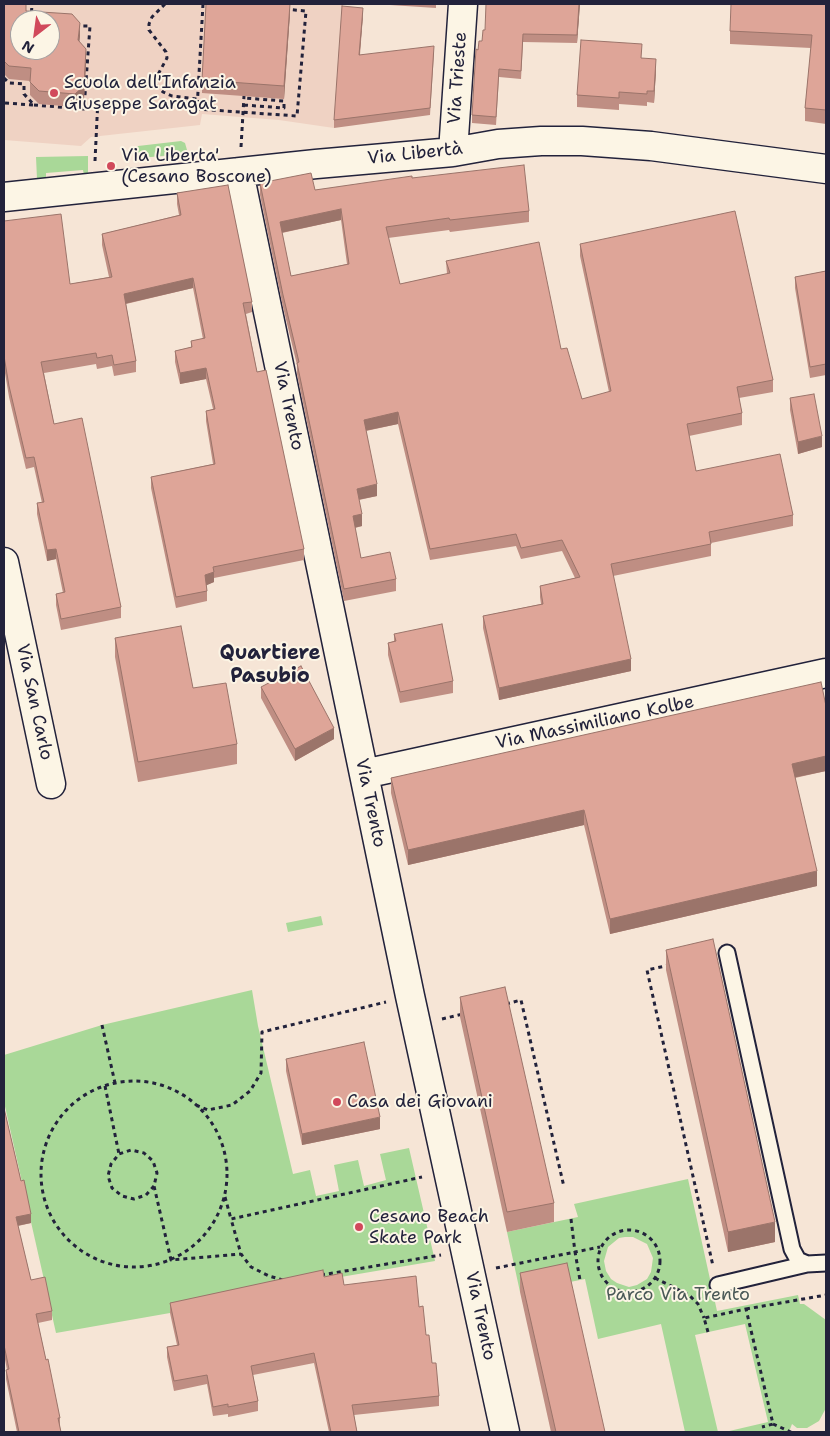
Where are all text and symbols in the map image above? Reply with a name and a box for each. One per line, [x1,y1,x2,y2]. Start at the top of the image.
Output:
north arrow [10,10,60,60]
street label: Via Trieste [444,31,472,125]
text: N [19,37,37,58]
place label: Scuola dell'Infanzia Giuseppe Saragat [64,72,236,115]
marker: Scuola dell'Infanzia Giuseppe Saragat [48,87,60,99]
street label: Via Libertà [366,138,464,170]
place label: Via Liberta' (Cesano Boscone) [121,145,272,188]
marker: Via Liberta' (Cesano Boscone) [105,160,117,172]
street label: Via Trento [268,360,308,452]
street label: Via San Carlo [11,642,57,762]
district label: Quartiere Pasubio [219,642,321,689]
street label: Via Massimiliano Kolbe [494,691,696,755]
street label: Via Trento [350,757,390,849]
place label: Casa dei Giovani [347,1091,493,1113]
marker: Casa dei Giovani [331,1096,343,1108]
place label: Cesano Beach Skate Park [369,1206,489,1248]
marker: Cesano Beach Skate Park [353,1221,365,1233]
street label: Via Trento [460,1270,500,1362]
park label: Parco Via Trento [606,1284,750,1306]

